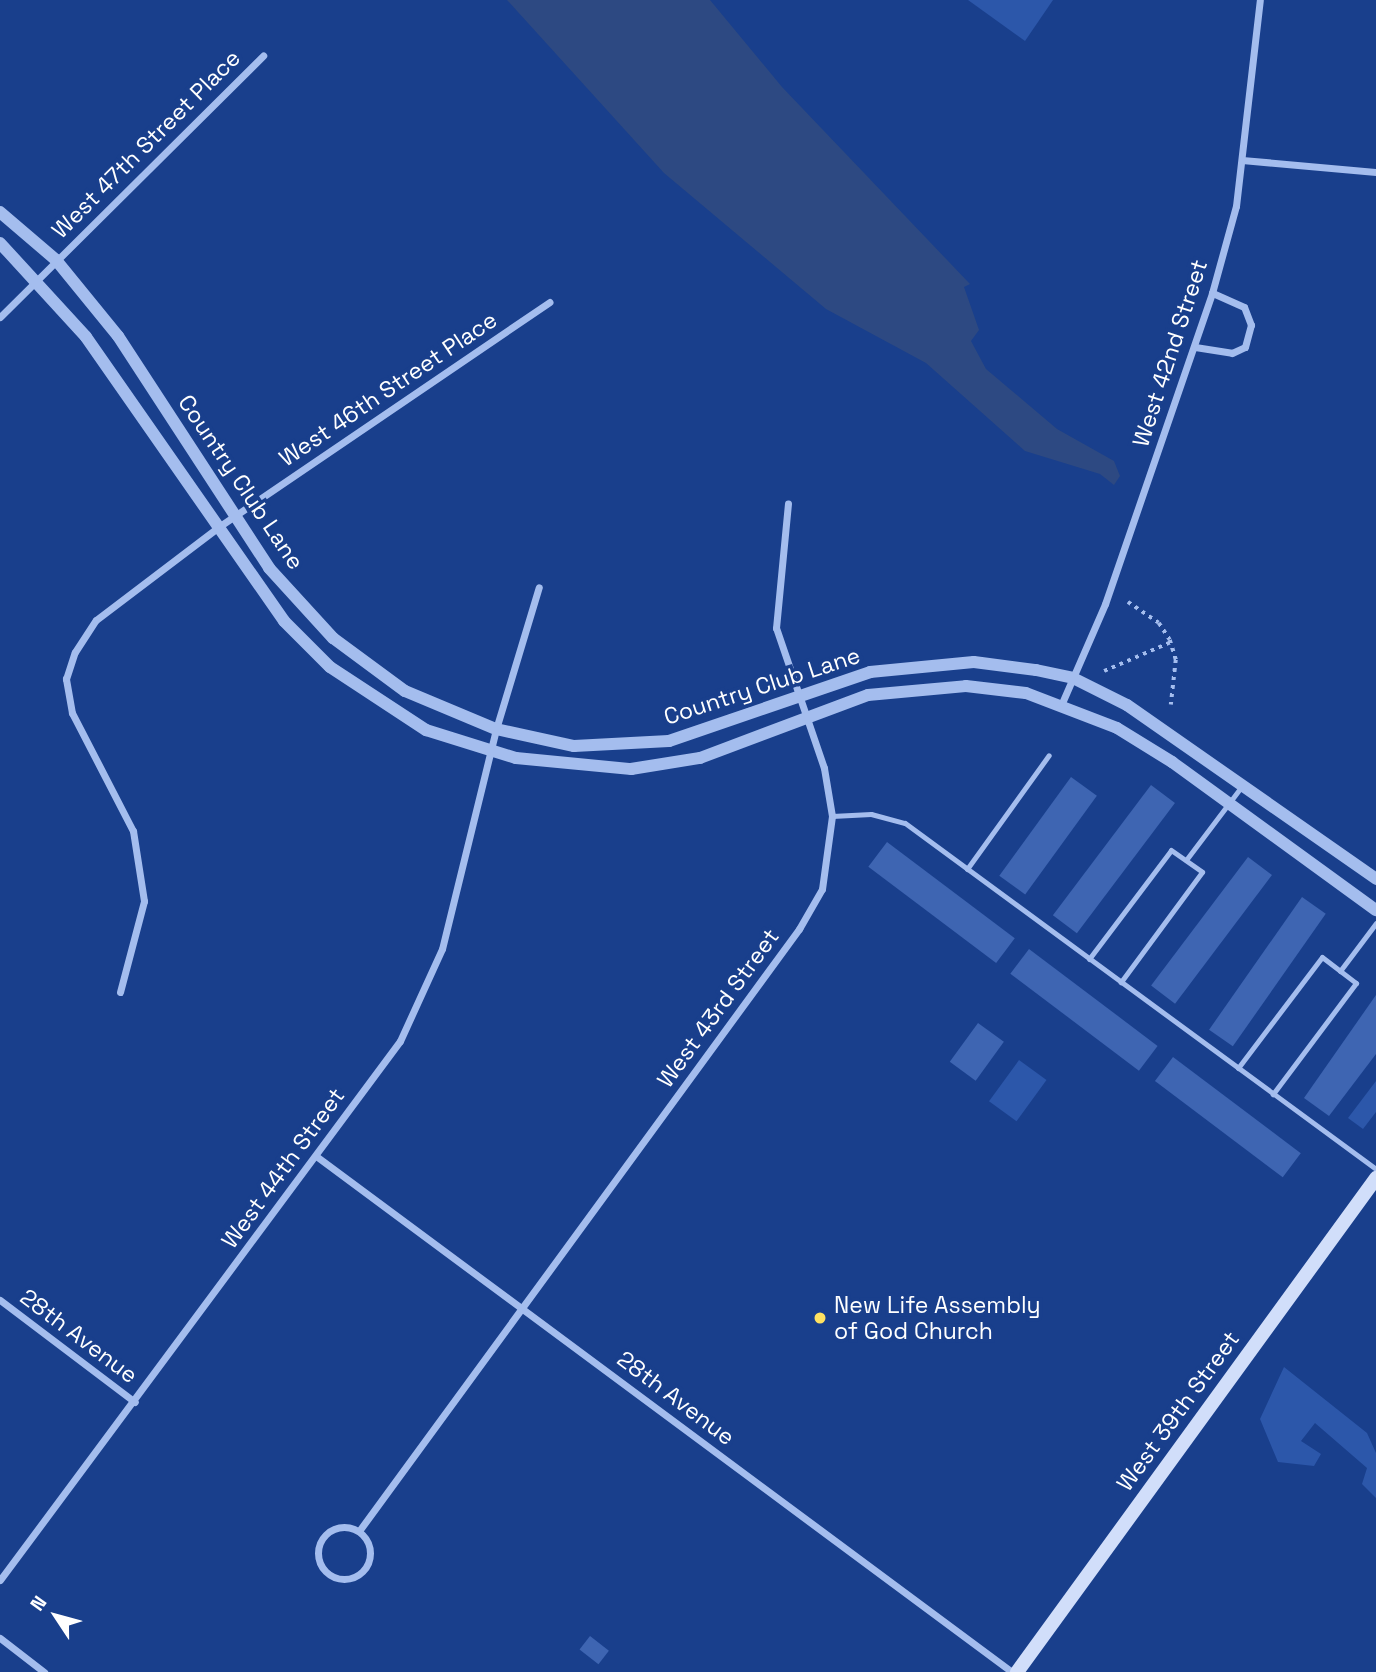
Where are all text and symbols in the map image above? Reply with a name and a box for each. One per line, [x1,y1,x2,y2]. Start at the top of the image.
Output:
street label: West 47th Street Place [46,44,246,244]
street label: West 42nd Street [1127,256,1213,450]
street label: West 46th Street Place [274,306,502,472]
street label: Country Club Lane [172,389,310,575]
street label: Country Club Lane [660,641,864,731]
street label: West 43rd Street [651,923,785,1093]
street label: West 44th Street [216,1082,350,1254]
street label: 28th Avenue [15,1283,143,1389]
place label: New Life Assembly of God Church [834,1291,1041,1345]
marker: New Life Assembly of God Church [812,1310,828,1326]
street label: West 39th Street [1111,1326,1245,1496]
street label: 28th Avenue [612,1345,740,1451]
north arrow [21,1581,91,1651]
text: N [25,1591,52,1616]

